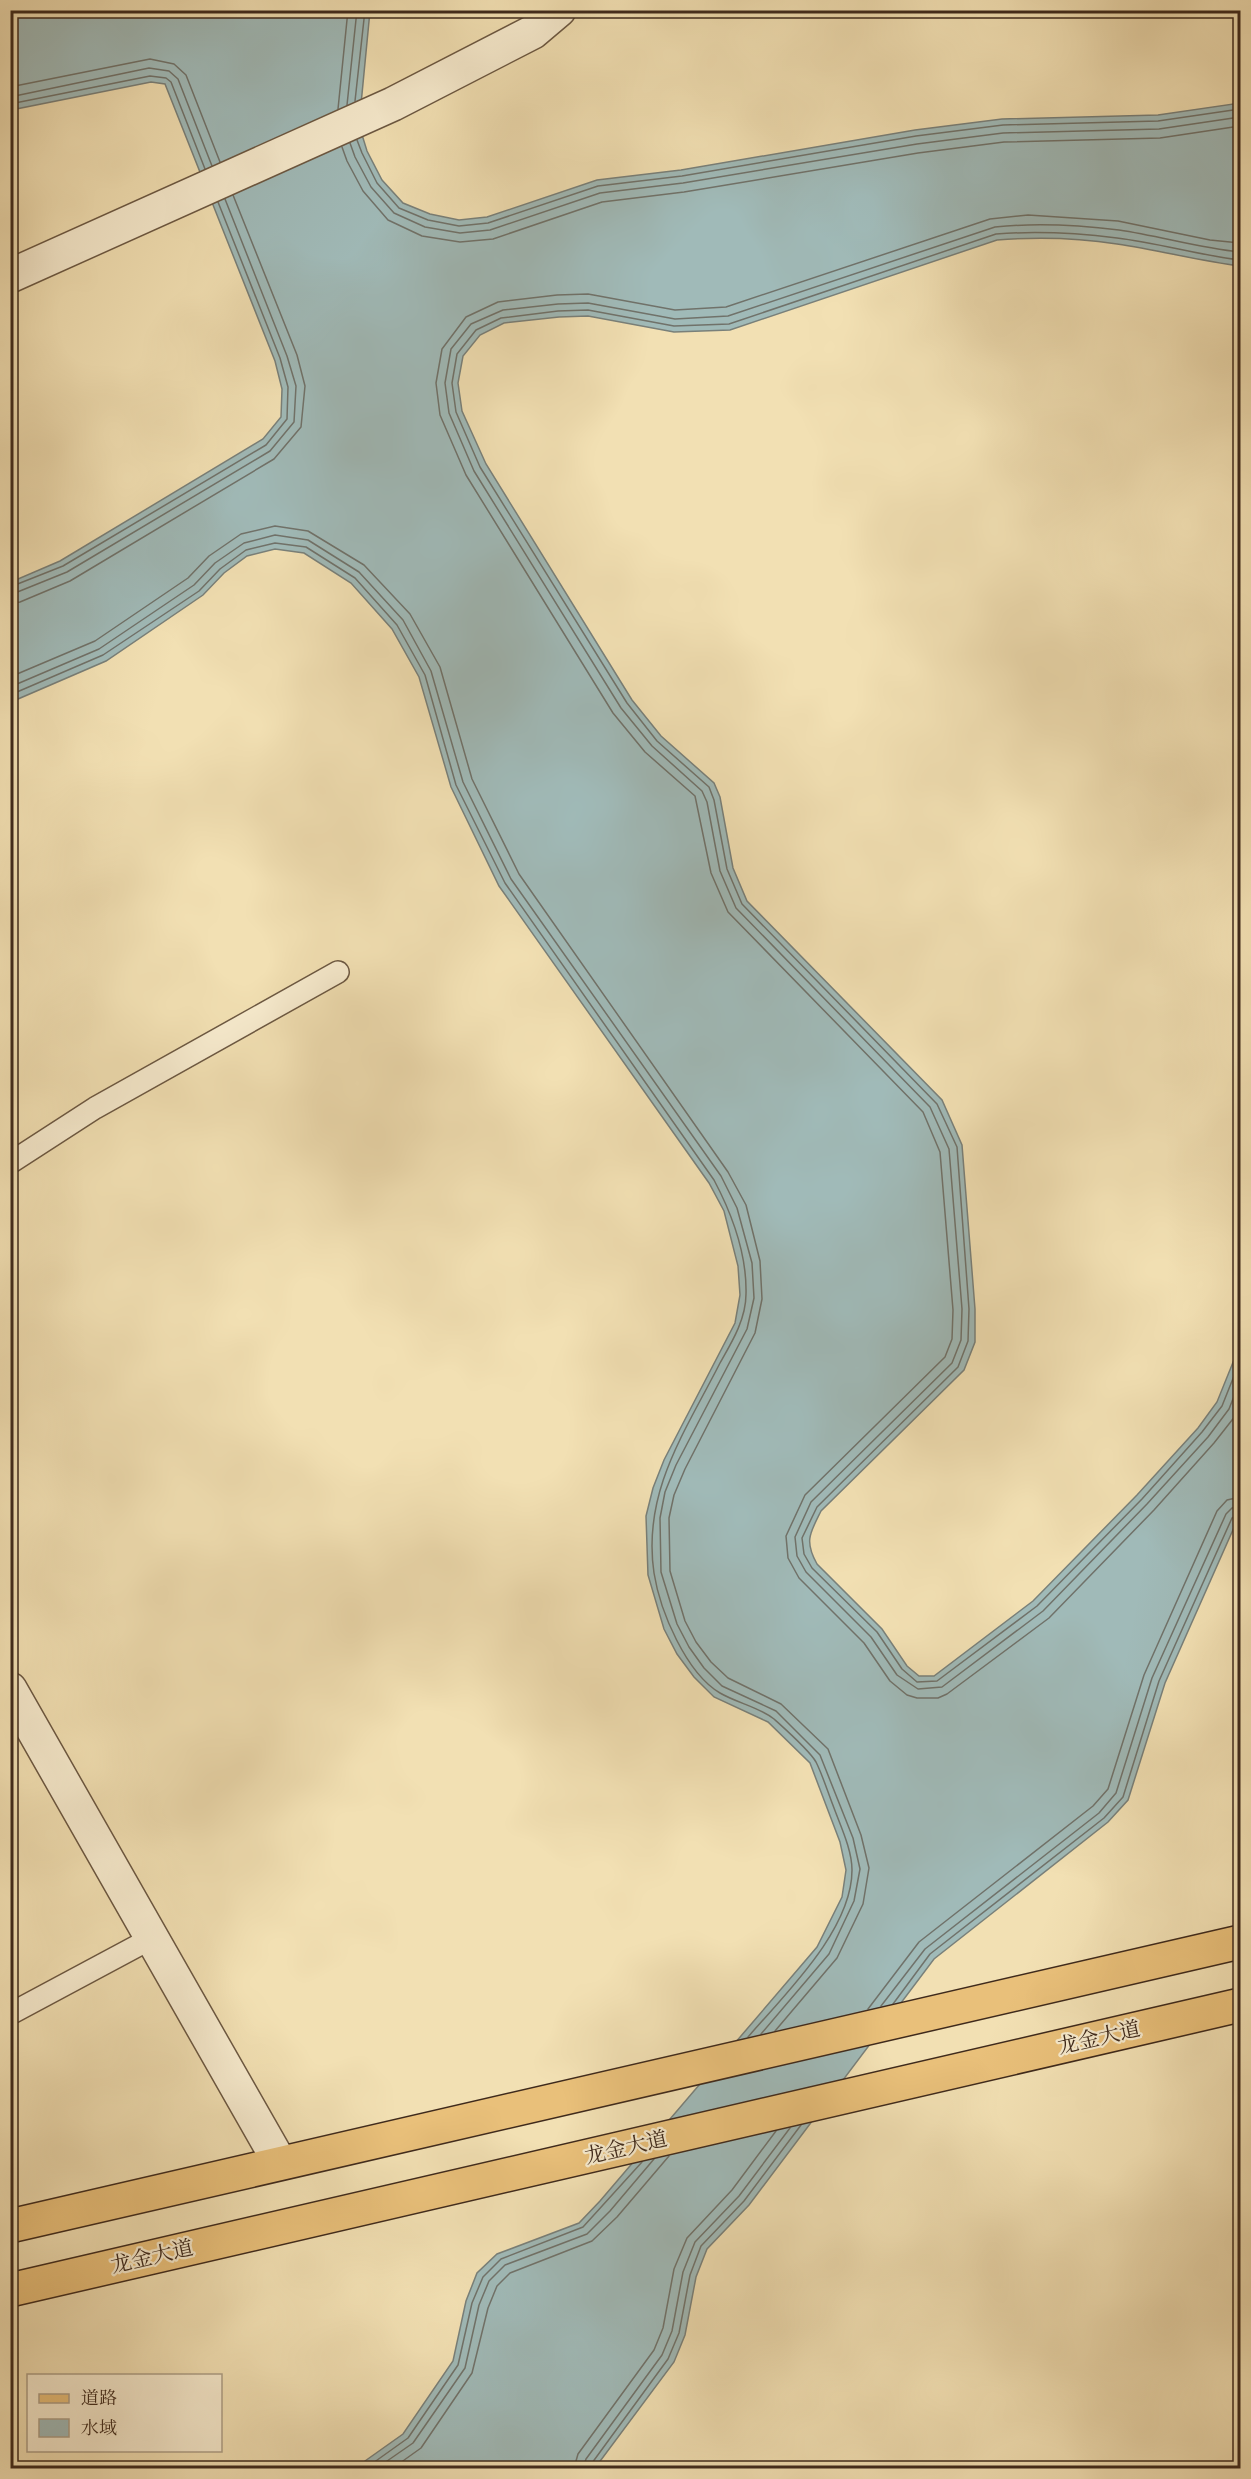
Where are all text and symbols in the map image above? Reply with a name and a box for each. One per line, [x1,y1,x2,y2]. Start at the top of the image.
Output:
street label: 龙金大道 [1055,2015,1143,2061]
street label: 龙金大道 [582,2125,670,2171]
street label: 龙金大道 [108,2234,196,2280]
legend [27,2374,222,2452]
text: 道路 [81,2387,117,2410]
text: 水域 [81,2417,117,2440]

